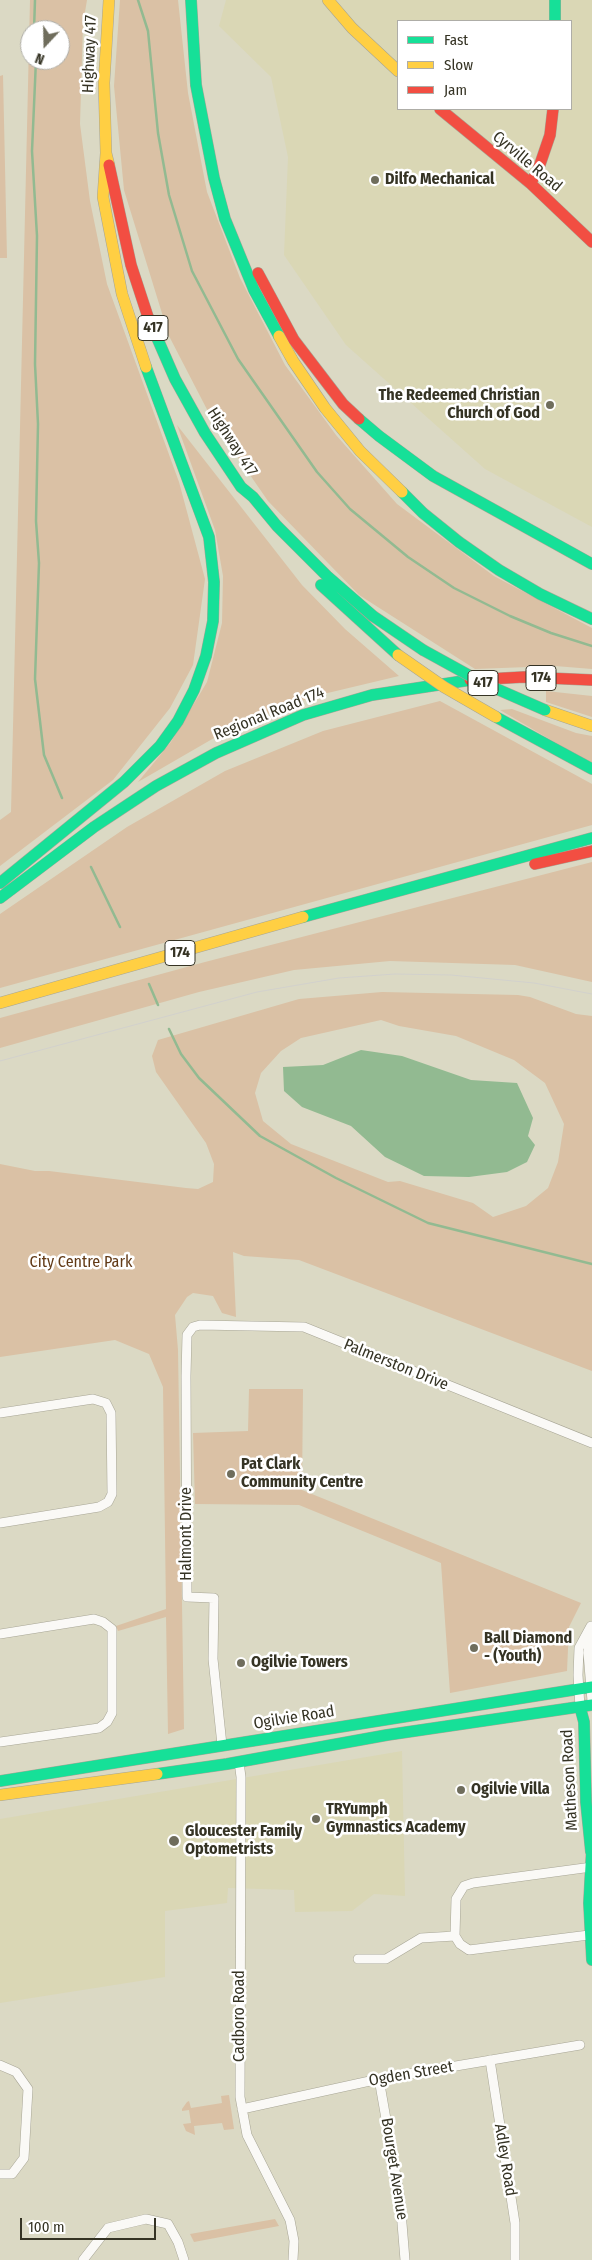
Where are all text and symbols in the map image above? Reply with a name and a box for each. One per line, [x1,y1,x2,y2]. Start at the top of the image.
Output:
street label: Highway 417 [79,15,101,93]
north arrow [20,20,70,70]
legend [397,20,572,110]
text: Fast [444,31,468,49]
text: N [33,49,47,68]
text: Slow [444,56,473,74]
text: Jam [444,81,467,99]
street label: Cyrville Road [489,128,565,196]
place label: Dilfo Mechanical [385,170,494,190]
marker: Dilfo Mechanical [369,174,381,186]
road number: 417 [138,316,168,340]
place label: The Redeemed Christian Church of God [378,386,540,424]
marker: The Redeemed Christian Church of God [544,399,556,411]
street label: Highway 417 [203,404,261,480]
road number: 174 [526,666,556,690]
road number: 417 [468,670,498,696]
street label: Regional Road 174 [211,683,327,745]
road number: 174 [165,940,195,966]
park label: City Centre Park [30,1253,132,1273]
street label: Palmerston Drive [341,1335,451,1395]
place label: Pat Clark Community Centre [241,1455,363,1493]
marker: Pat Clark Community Centre [225,1468,237,1480]
street label: Halmont Drive [177,1487,197,1581]
place label: Ball Diamond - (Youth) [484,1629,572,1667]
marker: Ball Diamond - (Youth) [468,1642,480,1654]
place label: Ogilvie Towers [251,1653,348,1673]
marker: Ogilvie Towers [235,1657,247,1669]
street label: Ogilvie Road [252,1702,336,1734]
street label: Matheson Road [558,1729,582,1831]
place label: Ogilvie Villa [471,1780,550,1800]
marker: Ogilvie Villa [455,1784,467,1796]
place label: TRYumph Gymnastics Academy [326,1800,466,1838]
marker: TRYumph Gymnastics Academy [310,1813,322,1825]
place label: Gloucester Family Optometrists [185,1822,302,1860]
marker: Gloucester Family Optometrists [167,1834,181,1848]
street label: Cadboro Road [230,1970,250,2062]
street label: Ogden Street [367,2057,455,2091]
street label: Bourget Avenue [376,2117,412,2221]
street label: Adley Road [490,2122,520,2198]
scale bar [22,2208,159,2240]
text: 100 m [28,2218,65,2236]

